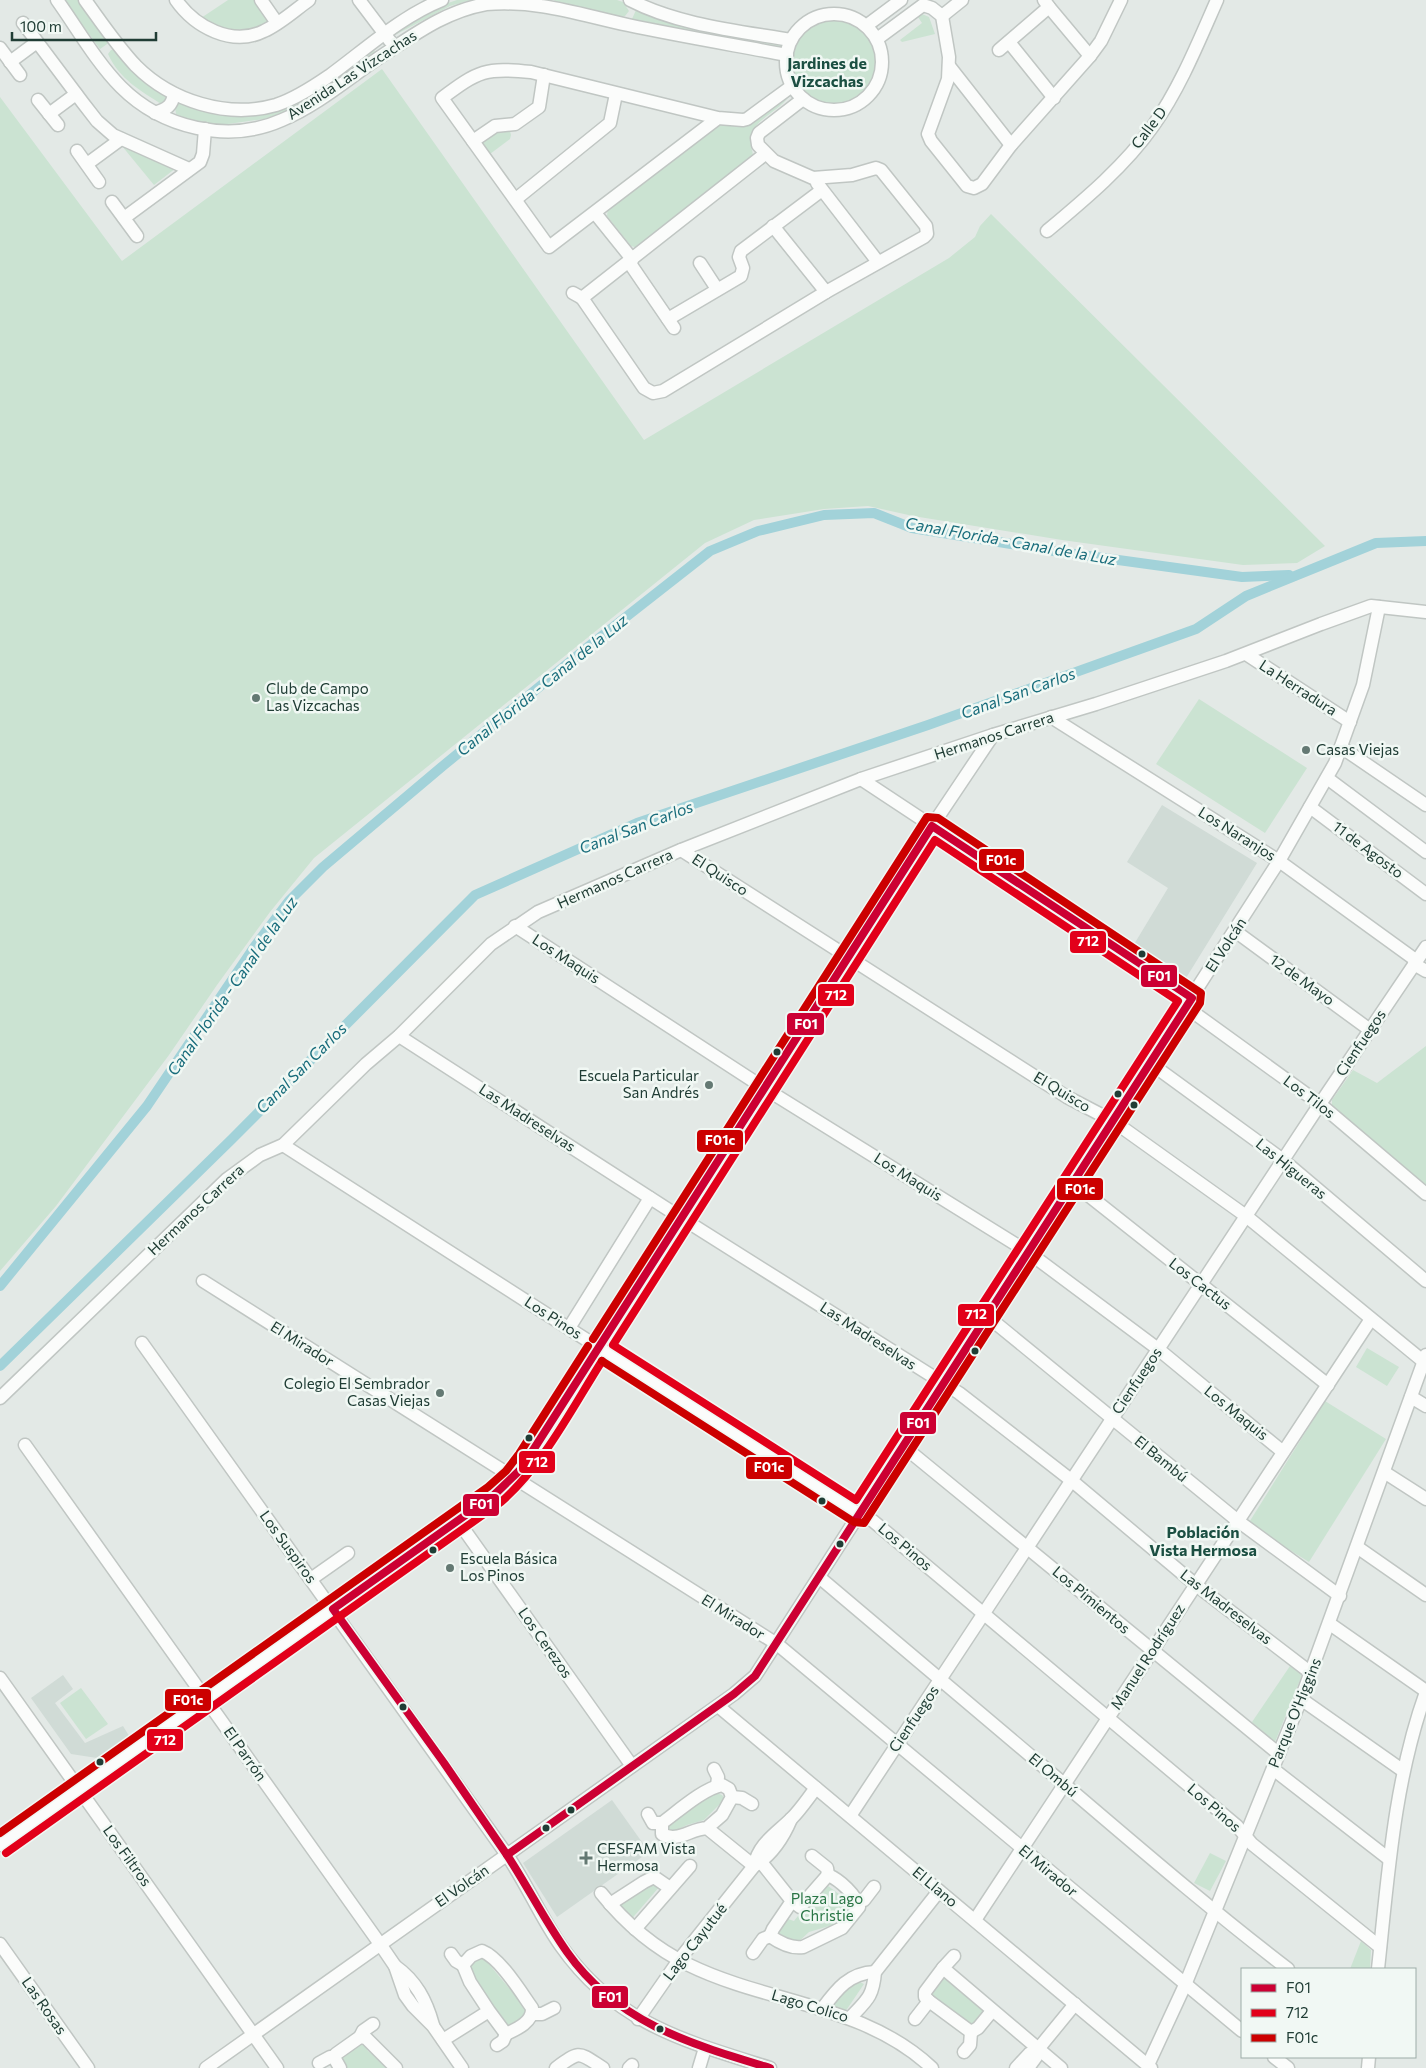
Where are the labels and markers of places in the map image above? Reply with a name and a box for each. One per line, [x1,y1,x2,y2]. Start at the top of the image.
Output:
place label: Club de Campo Las Vizcachas [266,679,369,714]
marker: Club de Campo Las Vizcachas [250,692,262,704]
place label: Casas Viejas [1316,740,1399,758]
marker: Casas Viejas [1300,744,1312,756]
unlabelled marker [1137,949,1147,959]
unlabelled marker [772,1047,782,1057]
place label: Escuela Particular San Andrés [578,1066,699,1101]
marker: Escuela Particular San Andrés [703,1079,715,1091]
unlabelled marker [1113,1089,1123,1099]
unlabelled marker [1129,1100,1139,1110]
unlabelled marker [970,1346,980,1356]
place label: Colegio El Sembrador Casas Viejas [284,1374,430,1409]
marker: Colegio El Sembrador Casas Viejas [434,1387,446,1399]
unlabelled marker [524,1433,534,1443]
unlabelled marker [817,1496,827,1506]
unlabelled marker [835,1539,845,1549]
unlabelled marker [428,1545,438,1555]
place label: Escuela Básica Los Pinos [460,1549,557,1584]
marker: Escuela Básica Los Pinos [444,1562,456,1574]
unlabelled marker [398,1702,408,1712]
unlabelled marker [95,1757,105,1767]
unlabelled marker [566,1805,576,1815]
unlabelled marker [541,1823,551,1833]
place label: CESFAM Vista Hermosa [597,1839,696,1874]
marker: CESFAM Vista Hermosa [579,1851,593,1865]
unlabelled marker [655,2024,665,2034]

